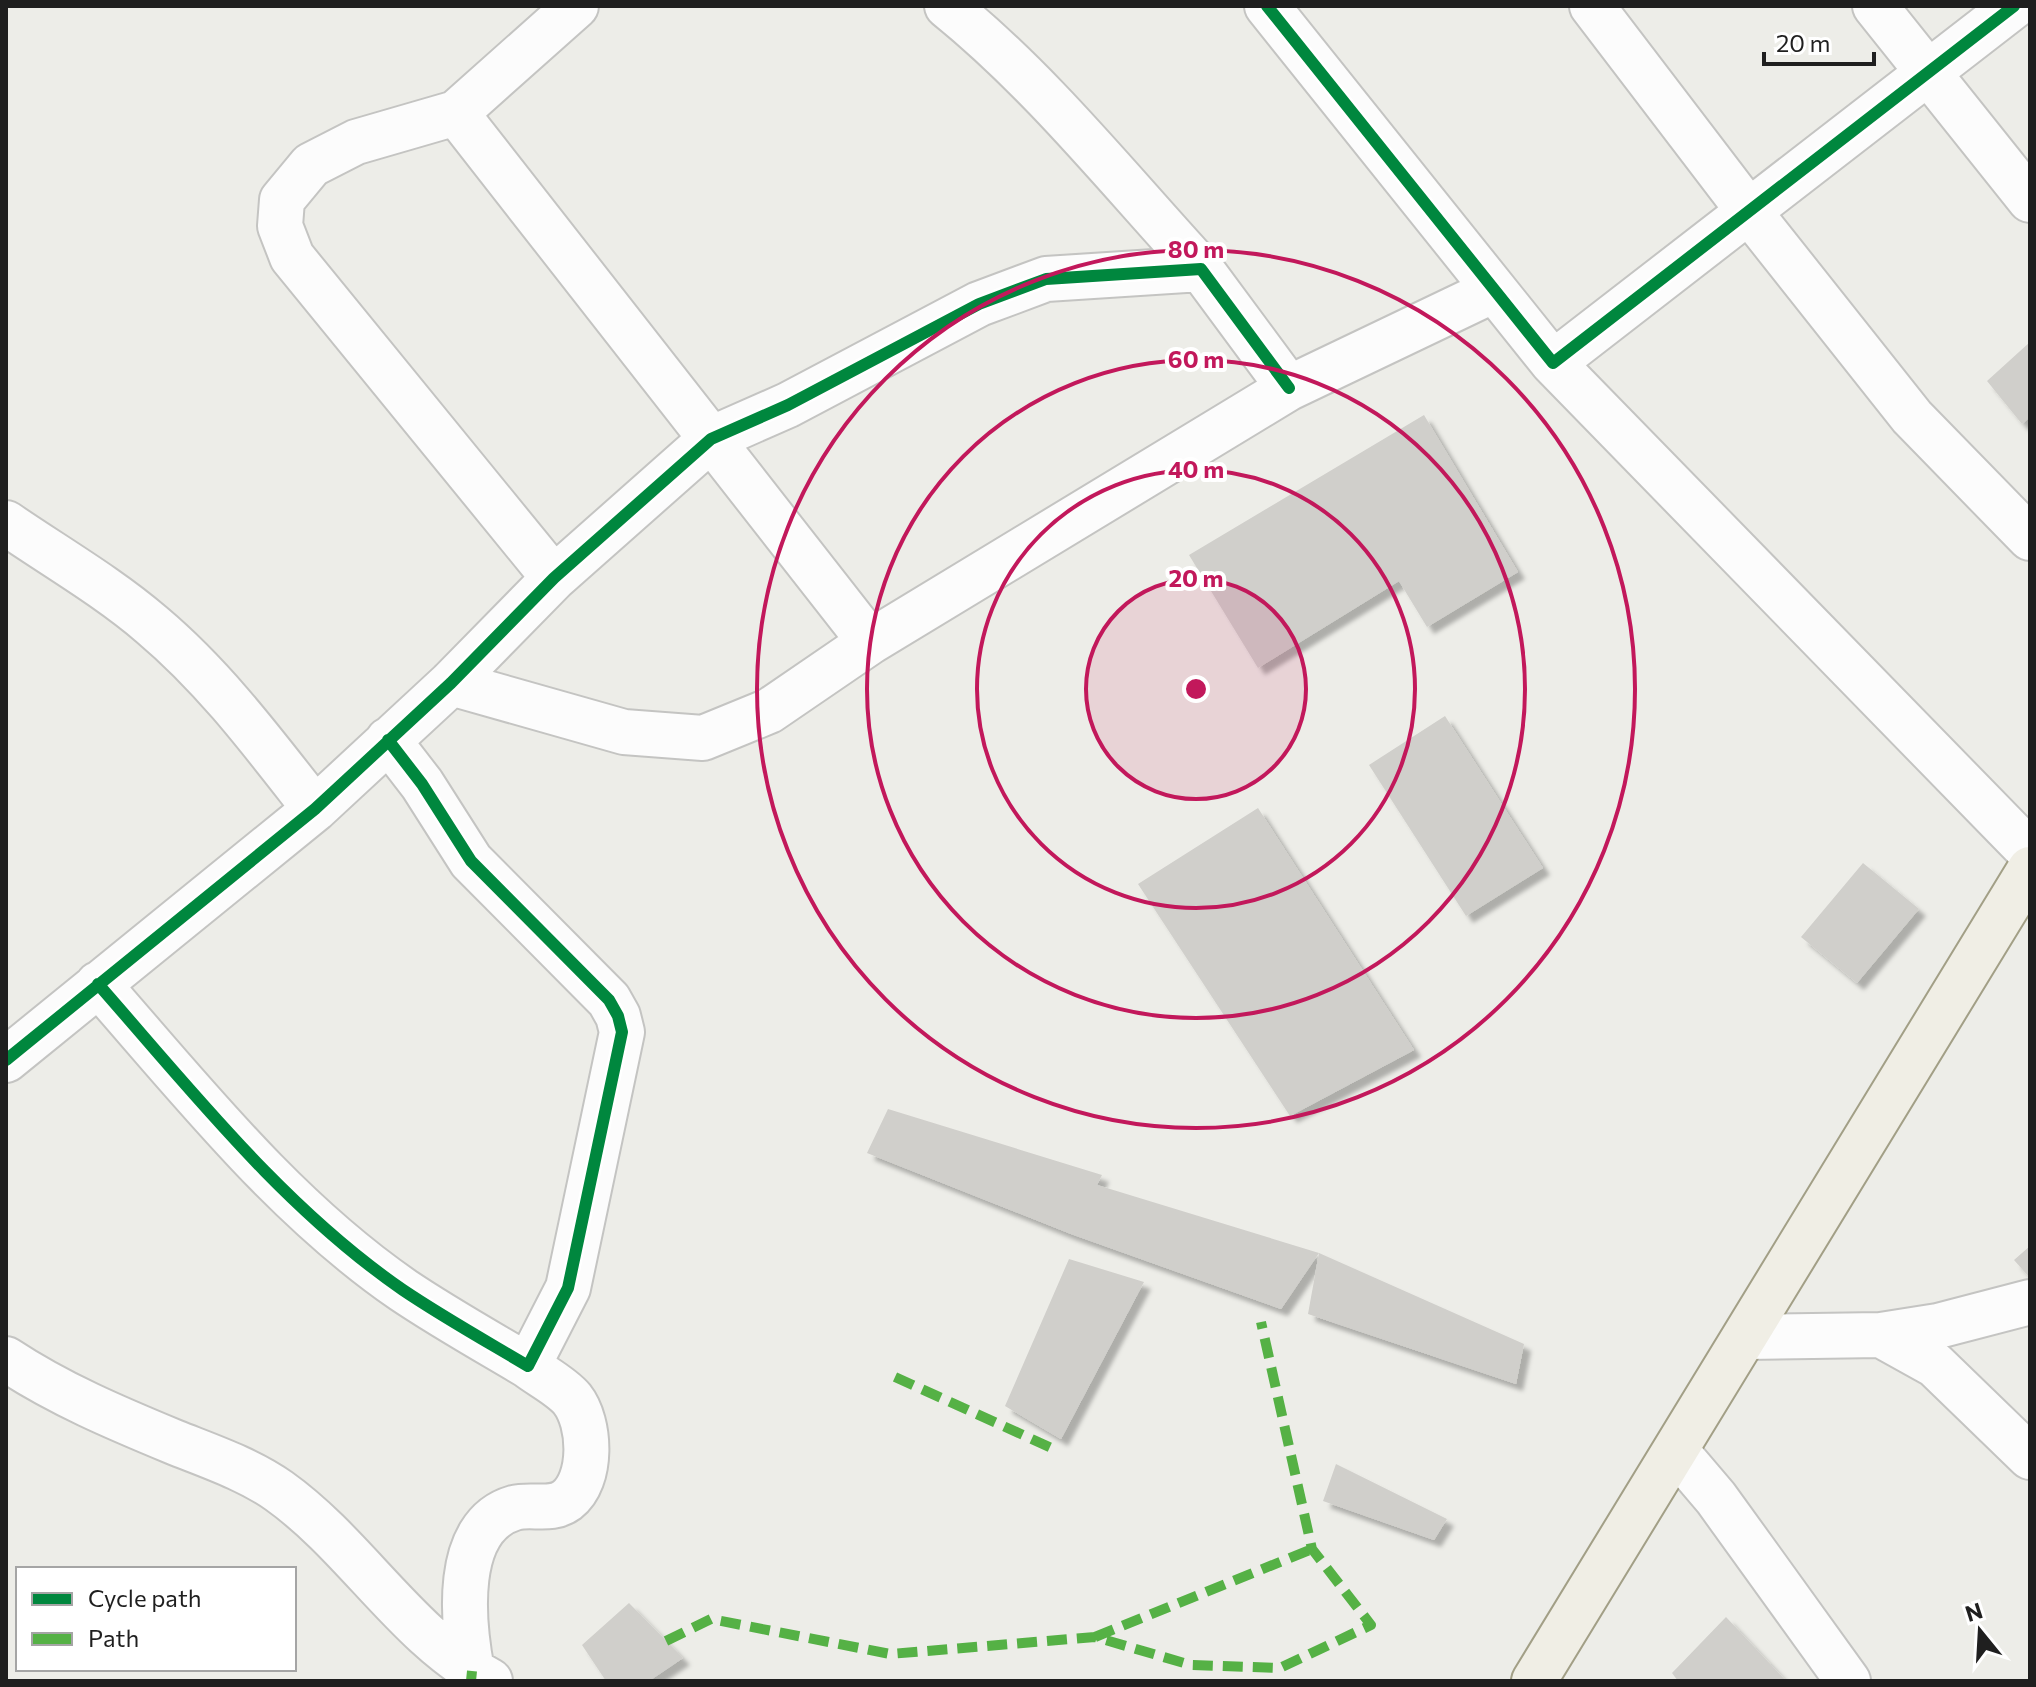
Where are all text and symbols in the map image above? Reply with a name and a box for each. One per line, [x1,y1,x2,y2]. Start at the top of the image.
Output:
scale bar [1764,16,1874,66]
text: 20 m [1776,28,1830,57]
text: 80 m [1168,234,1224,263]
text: 60 m [1168,344,1224,373]
text: 40 m [1168,454,1224,483]
text: 20 m [1169,563,1223,592]
centre of rings [1182,675,1210,703]
legend [16,1567,296,1671]
text: Cycle path [88,1583,202,1612]
north arrow [1940,1591,2020,1671]
text: N [1962,1596,1986,1627]
text: Path [88,1623,139,1652]

